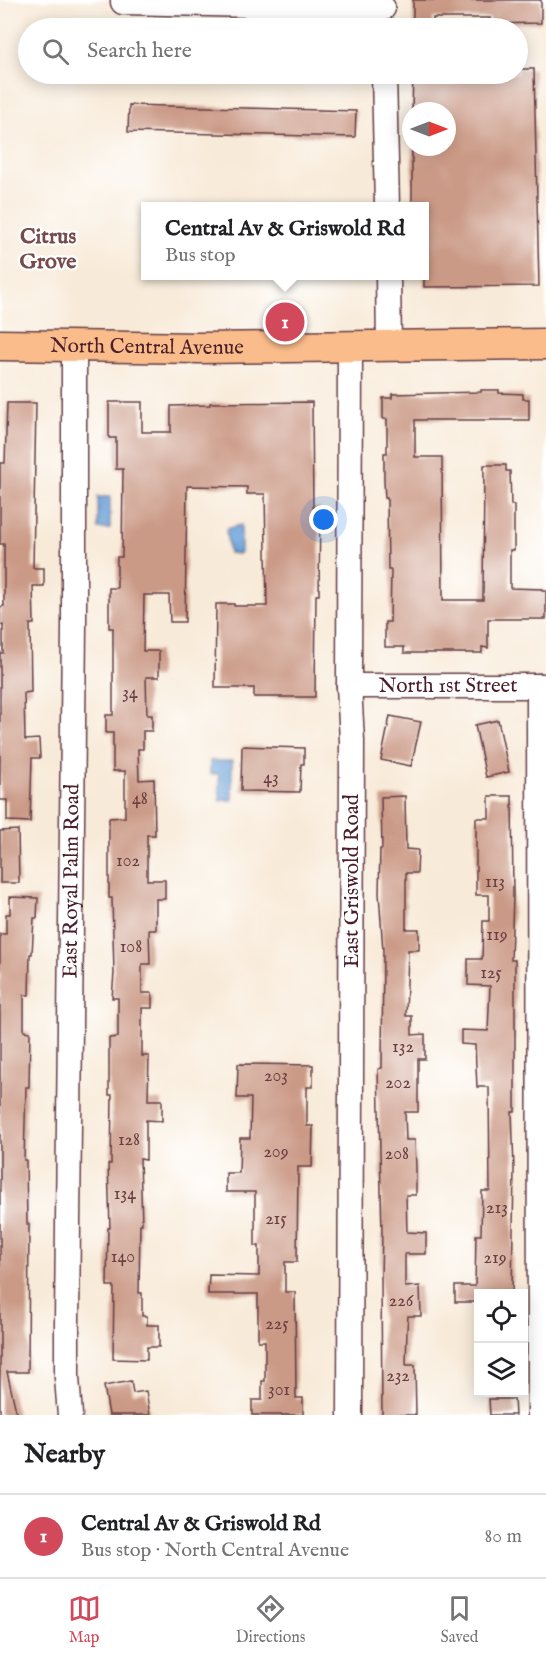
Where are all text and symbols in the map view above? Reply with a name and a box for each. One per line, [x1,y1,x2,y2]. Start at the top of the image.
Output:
search box [18,18,528,84]
icon: search [39,35,72,68]
text: Search here [87,37,192,65]
north arrow [402,102,456,156]
popup [141,202,429,280]
text: Central Av & Griswold Rd [165,215,405,243]
district label: Citrus Grove [20,223,76,276]
text: Bus stop [165,243,236,268]
pin: 1 [266,300,304,344]
street label: North Central Avenue [50,332,244,362]
your location [309,505,338,534]
street label: North 1st Street [379,673,517,700]
house number: 34 [122,682,138,705]
house number: 43 [263,767,279,790]
street label: East Royal Palm Road [57,783,86,979]
house number: 48 [132,788,148,811]
street label: East Griswold Road [339,793,366,968]
house number: 102 [116,850,140,873]
house number: 113 [485,871,505,894]
house number: 119 [486,924,508,947]
house number: 108 [120,936,142,959]
house number: 125 [480,962,502,985]
house number: 132 [392,1036,414,1059]
house number: 203 [264,1065,288,1088]
house number: 202 [385,1072,411,1095]
house number: 128 [118,1129,140,1152]
house number: 209 [263,1141,289,1164]
house number: 208 [385,1143,409,1166]
house number: 134 [114,1183,136,1206]
house number: 213 [486,1197,508,1220]
house number: 215 [265,1208,287,1231]
house number: 140 [111,1246,135,1269]
house number: 219 [483,1247,507,1270]
map controls [474,1289,528,1397]
button: locate [474,1289,528,1343]
house number: 226 [389,1290,414,1313]
house number: 225 [265,1313,289,1336]
button: layers [474,1343,528,1397]
house number: 232 [386,1365,410,1388]
house number: 301 [268,1379,290,1402]
text: Nearby [24,1438,105,1471]
text: Central Av & Griswold Rd [81,1510,321,1538]
text: 1 [40,1524,47,1549]
text: 80 m [485,1524,522,1549]
text: Bus stop · North Central Avenue [81,1538,349,1563]
tab: Map [68,1592,101,1648]
tab: Directions [236,1592,305,1648]
tab: Saved [441,1592,478,1648]

